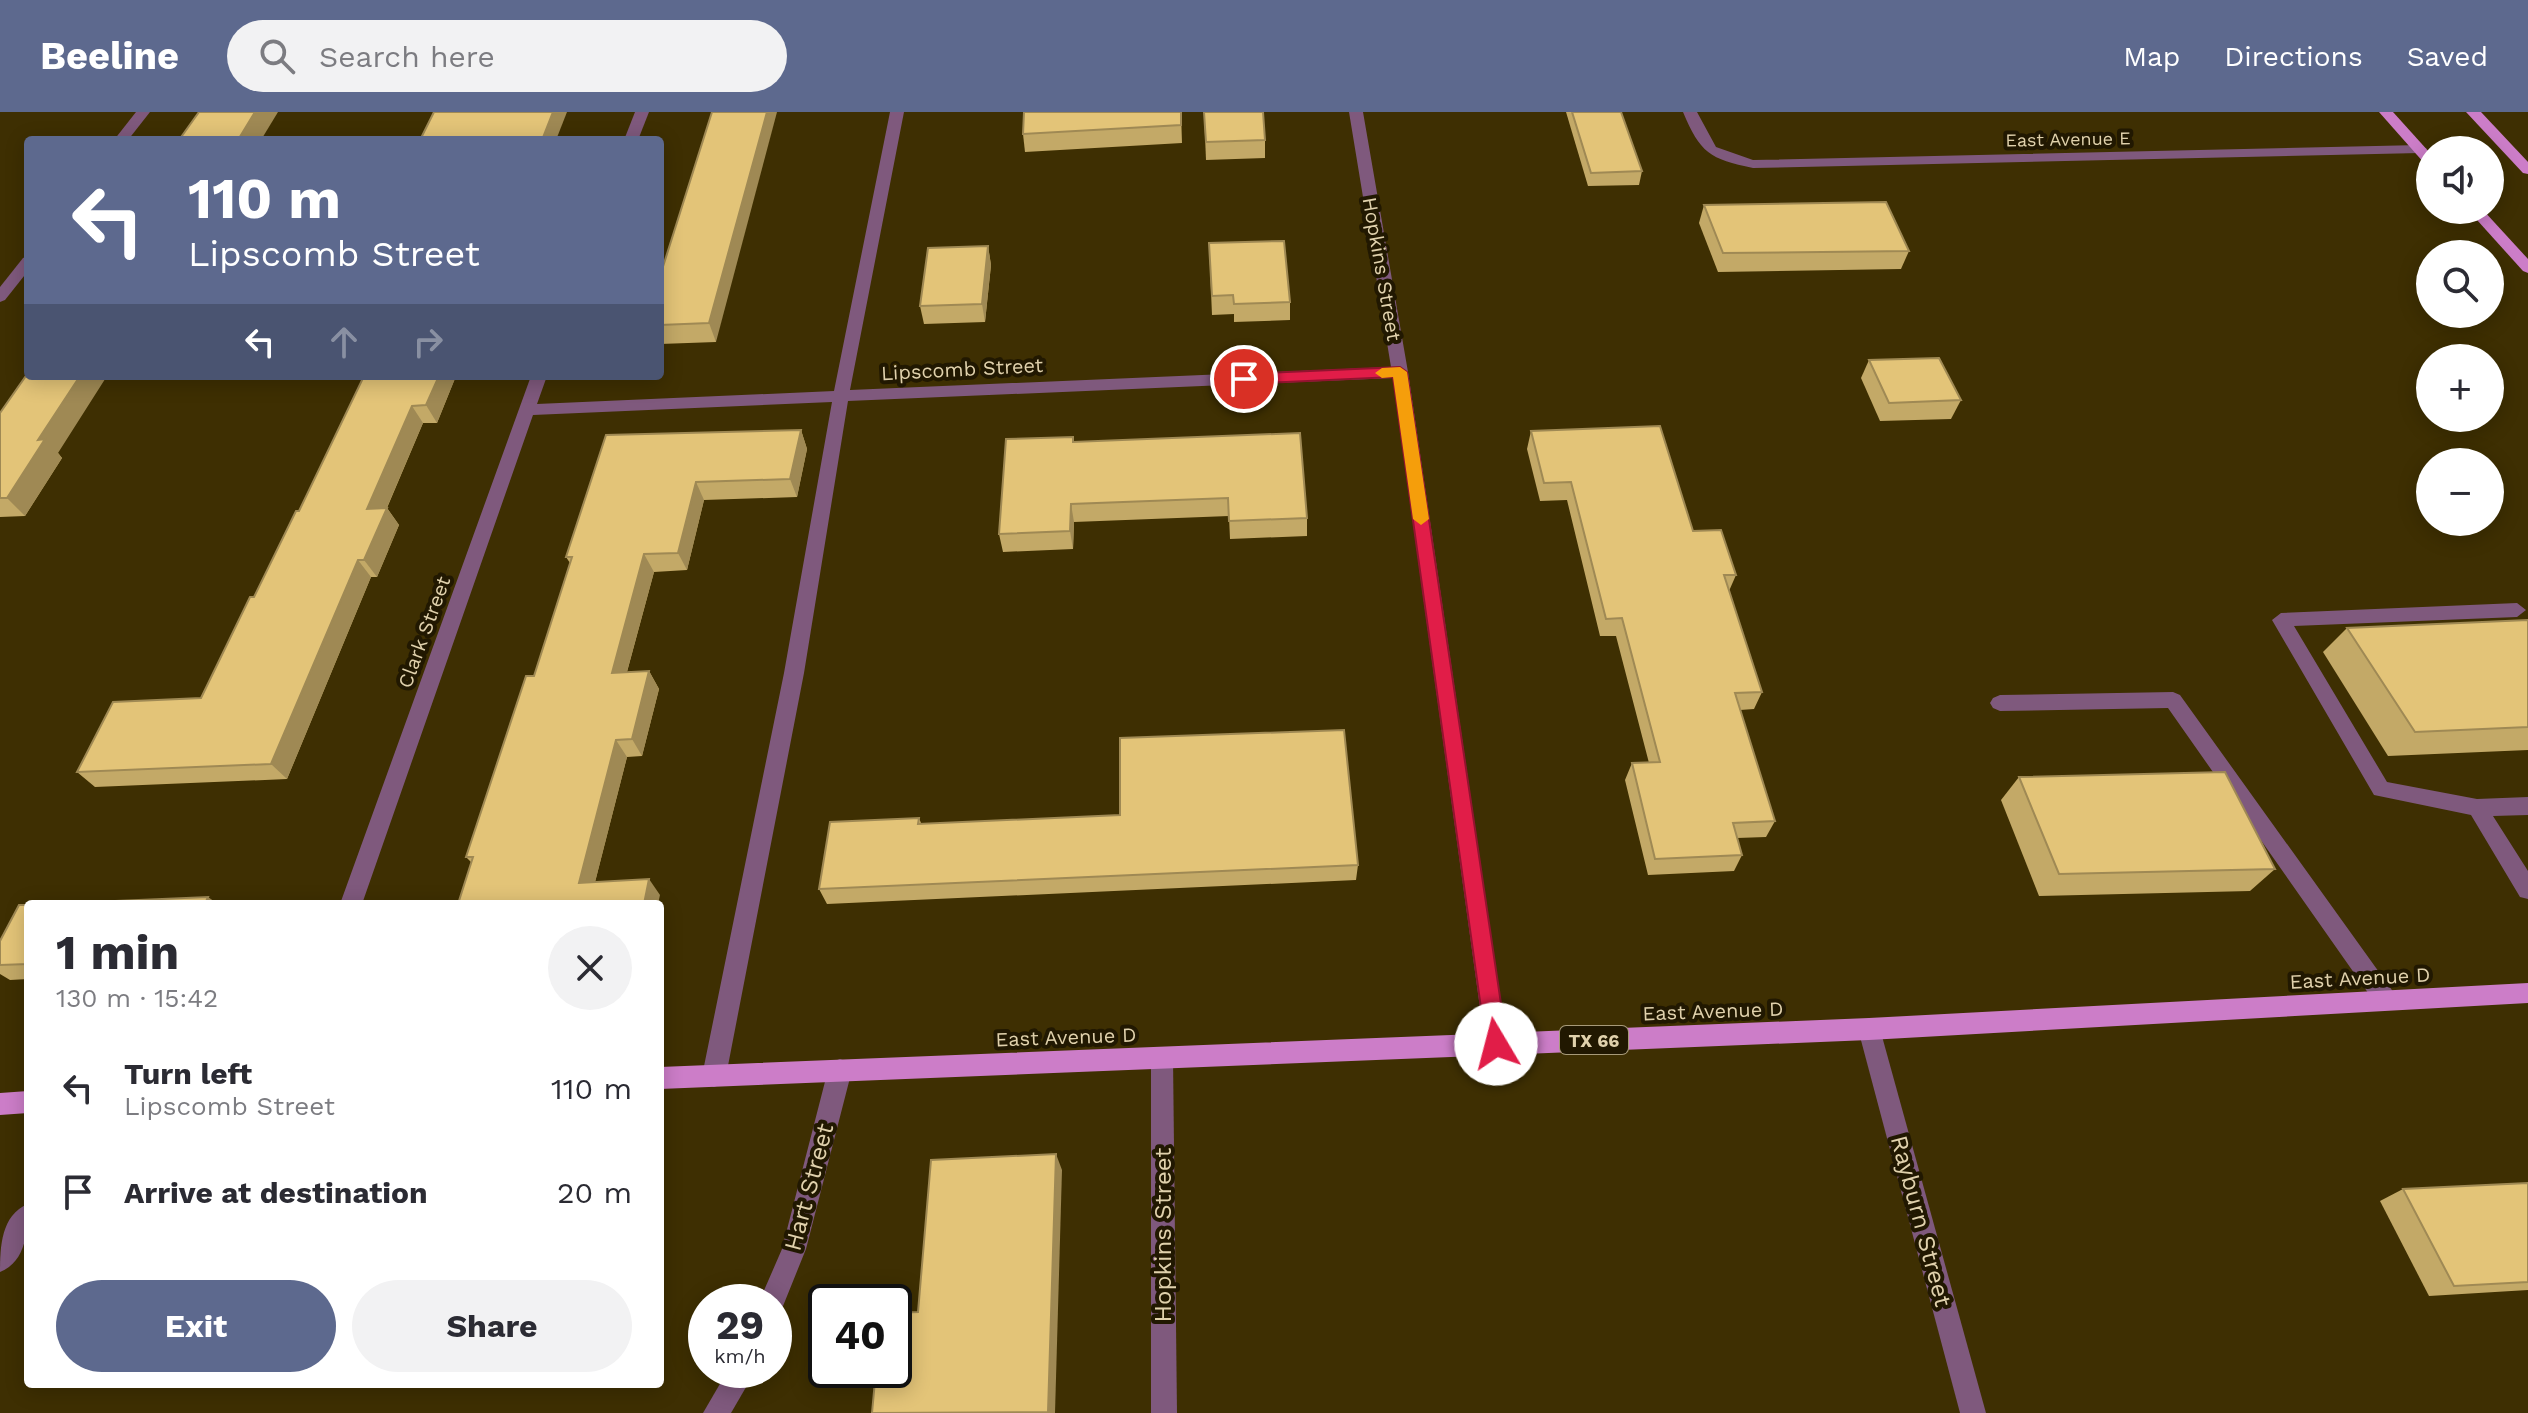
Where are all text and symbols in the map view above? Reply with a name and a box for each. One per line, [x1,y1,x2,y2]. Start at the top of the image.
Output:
search box [227,20,787,92]
text: Beeline [40,34,179,78]
icon: search [255,34,299,78]
text: Search here [319,39,495,74]
text: Map [2123,40,2180,73]
text: Directions [2224,40,2363,73]
text: Saved [2407,40,2488,73]
street label: East Avenue E [2005,127,2131,151]
map controls [2416,136,2504,536]
button: sound [2416,136,2504,224]
text: 110 m [188,166,341,232]
icon: left [56,168,160,272]
street label: Hopkins Street [1358,195,1407,343]
text: Lipscomb Street [188,233,480,275]
button: search [2416,240,2504,328]
icon: left [238,320,282,364]
icon: ahead [322,320,366,364]
icon: right [406,320,450,364]
button: + [2416,344,2504,432]
pin [1210,345,1278,413]
street label: Lipscomb Street [880,353,1044,385]
icon: arrive [1222,357,1266,401]
button: − [2416,448,2504,536]
street label: Clark Street [393,572,456,691]
text: 1 min [56,924,179,981]
button: close [548,926,632,1010]
street label: East Avenue D [2289,962,2431,994]
text: 130 m · 15:42 [56,983,218,1013]
street label: East Avenue D [1642,997,1784,1025]
position arrow [1454,1002,1538,1086]
street label: East Avenue D [995,1023,1137,1051]
road number: TX 66 [1560,1026,1628,1054]
text: Turn left [124,1056,252,1091]
icon: left [56,1066,100,1110]
text: 110 m [551,1071,632,1106]
text: Lipscomb Street [124,1091,335,1121]
street label: Hart Street [779,1120,839,1254]
street label: Rayburn Street [1885,1132,1957,1310]
street label: Hopkins Street [1149,1148,1177,1322]
icon: arrive [56,1170,100,1214]
text: Arrive at destination [124,1175,428,1210]
text: 20 m [557,1175,632,1210]
button: Exit [56,1280,336,1372]
button: Share [352,1280,632,1372]
speed limit sign: 40 [808,1284,912,1388]
text: 29 [716,1302,764,1349]
text: km/h [714,1344,766,1368]

